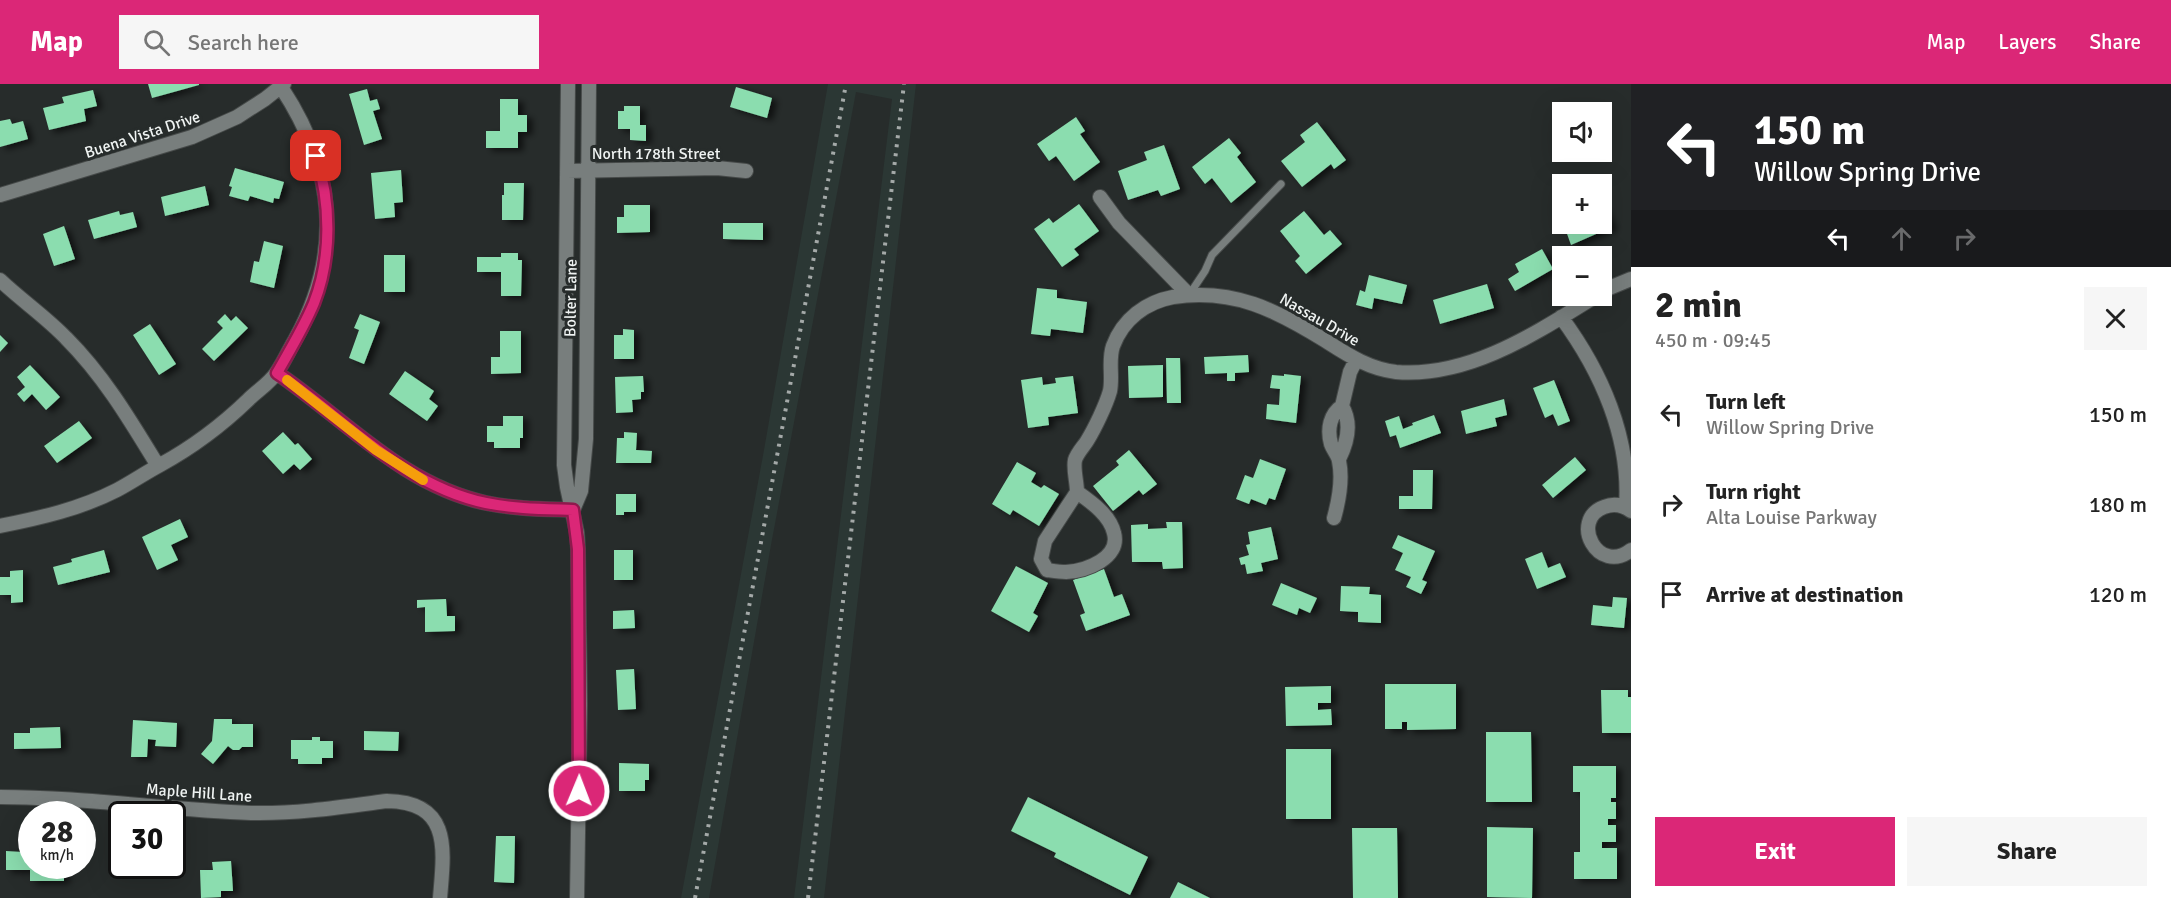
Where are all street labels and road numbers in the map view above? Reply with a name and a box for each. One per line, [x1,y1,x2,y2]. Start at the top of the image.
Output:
street label: Buena Vista Drive [82,107,203,163]
street label: North 178th Street [592,144,721,164]
street label: Bolter Lane [560,259,582,337]
street label: Nassau Drive [1276,289,1363,351]
street label: Maple Hill Lane [145,779,253,807]

